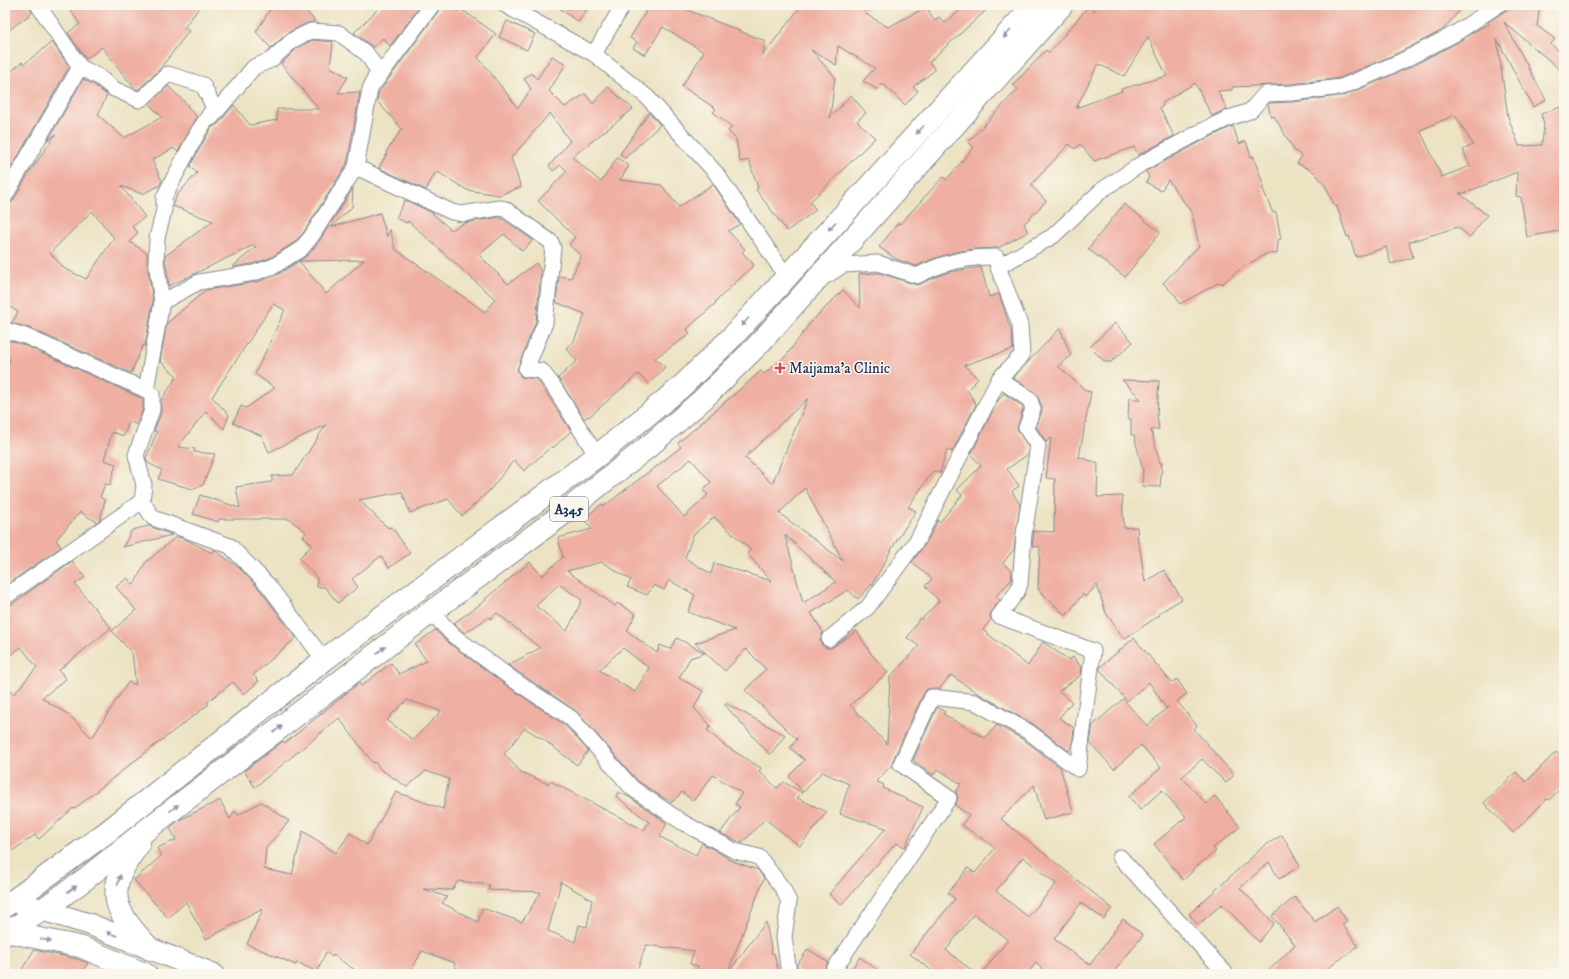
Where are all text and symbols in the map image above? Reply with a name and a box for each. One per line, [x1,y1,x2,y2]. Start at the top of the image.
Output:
one-way arrow [1003,29,1012,39]
one-way arrow [915,125,925,135]
one-way arrow [827,221,837,231]
one-way arrow [741,318,750,327]
place label: Maijama'a Clinic [789,359,891,378]
marker: Maijama'a Clinic [774,362,786,374]
road number: A345 [550,497,588,521]
one-way arrow [375,646,386,655]
one-way arrow [272,725,283,734]
one-way arrow [169,804,180,813]
one-way arrow [116,873,122,886]
one-way arrow [67,885,77,893]
one-way arrow [105,930,117,936]
one-way arrow [40,938,53,944]

